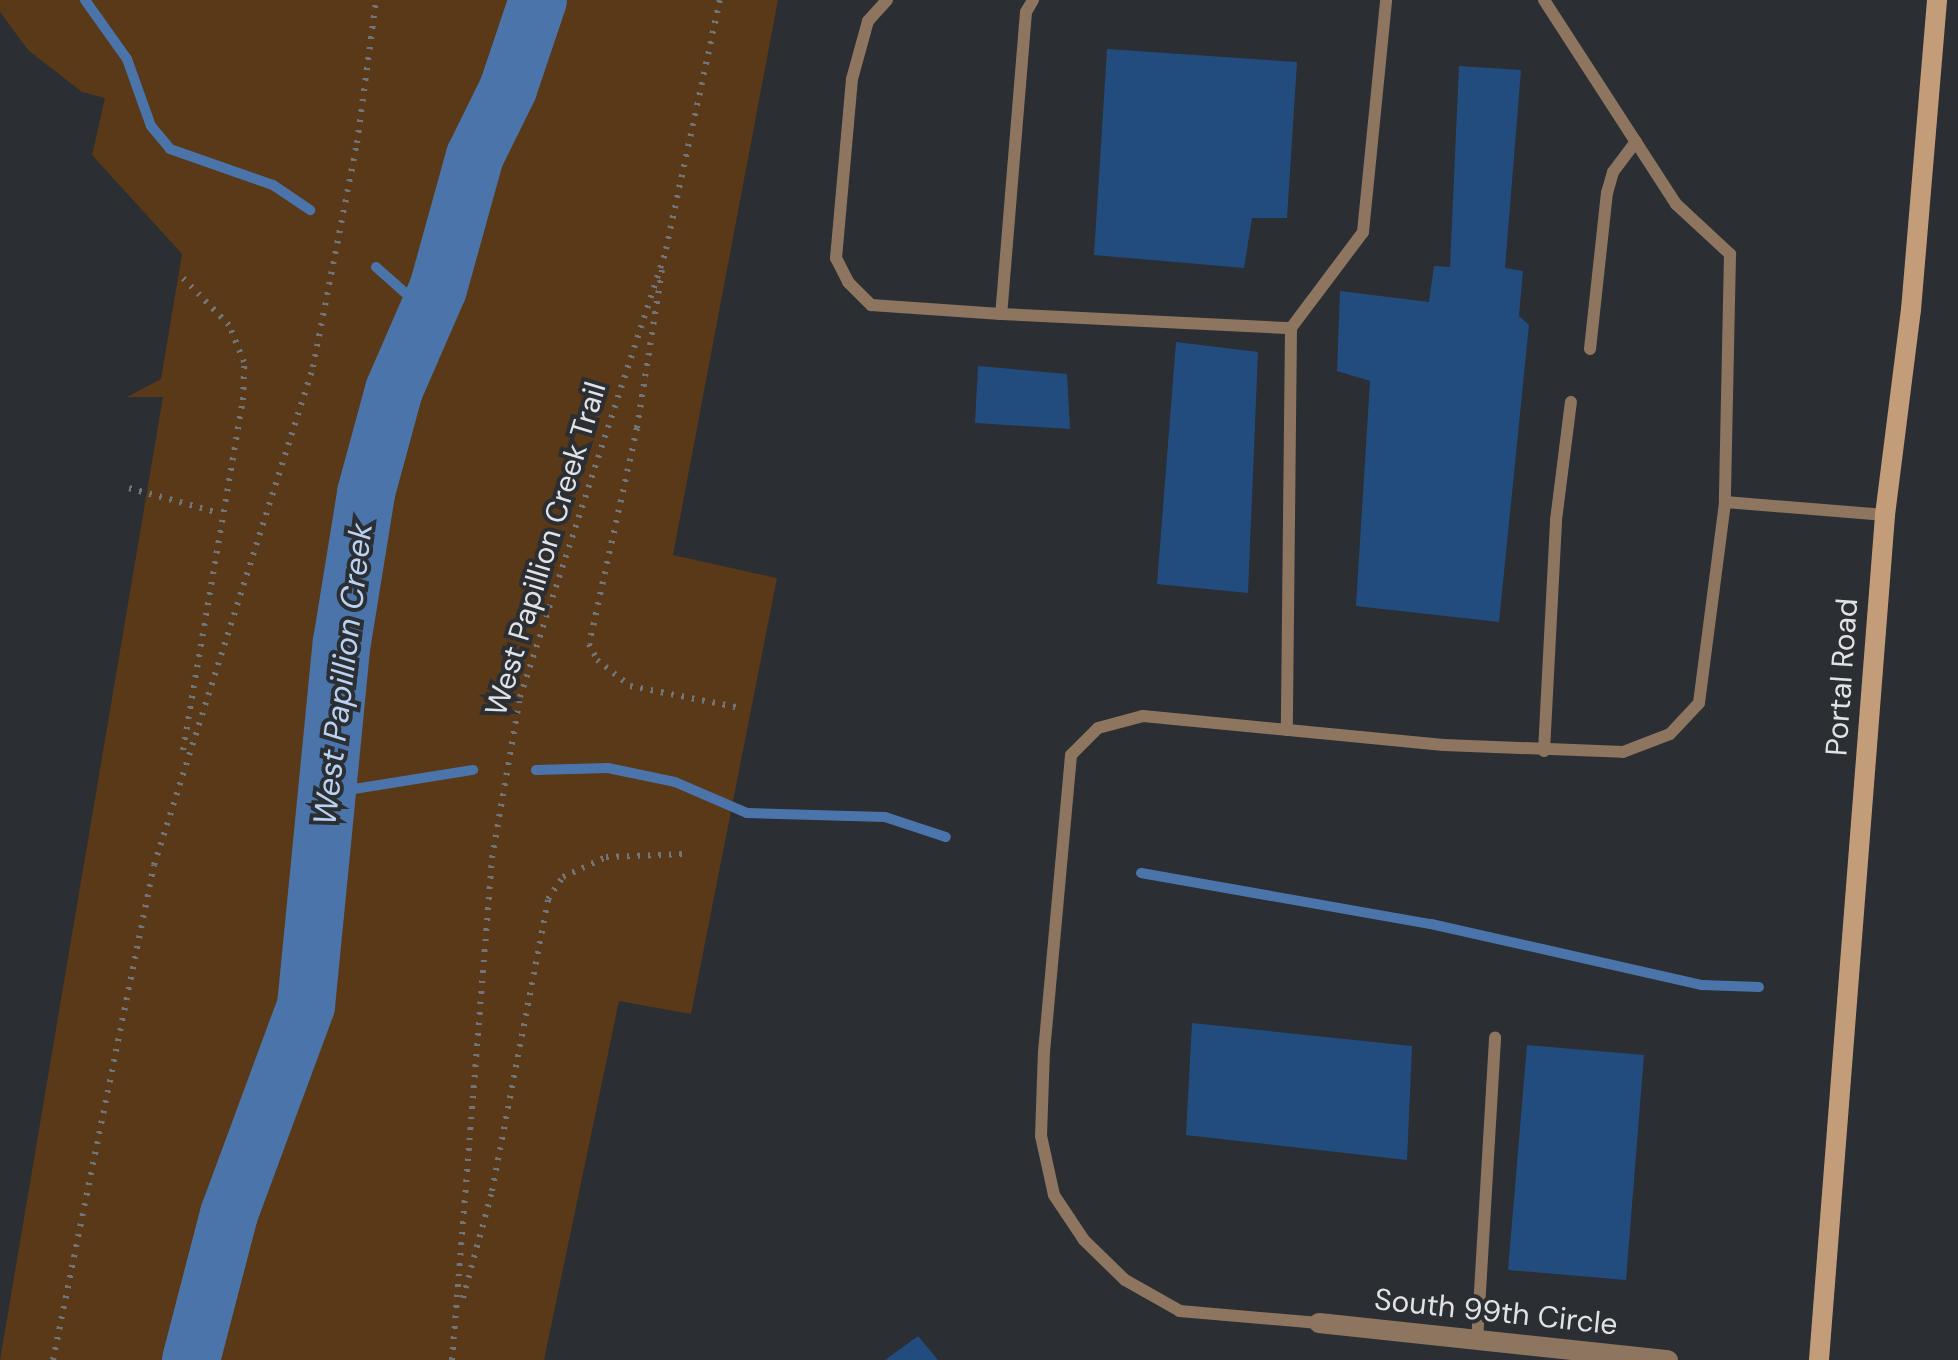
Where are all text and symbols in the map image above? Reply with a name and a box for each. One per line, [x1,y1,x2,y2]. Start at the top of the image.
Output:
street label: West Papillion Creek Trail [478,378,614,720]
water label: West Papillion Creek [305,521,381,827]
street label: Portal Road [1819,597,1865,757]
street label: South 99th Circle [1373,1281,1619,1343]

